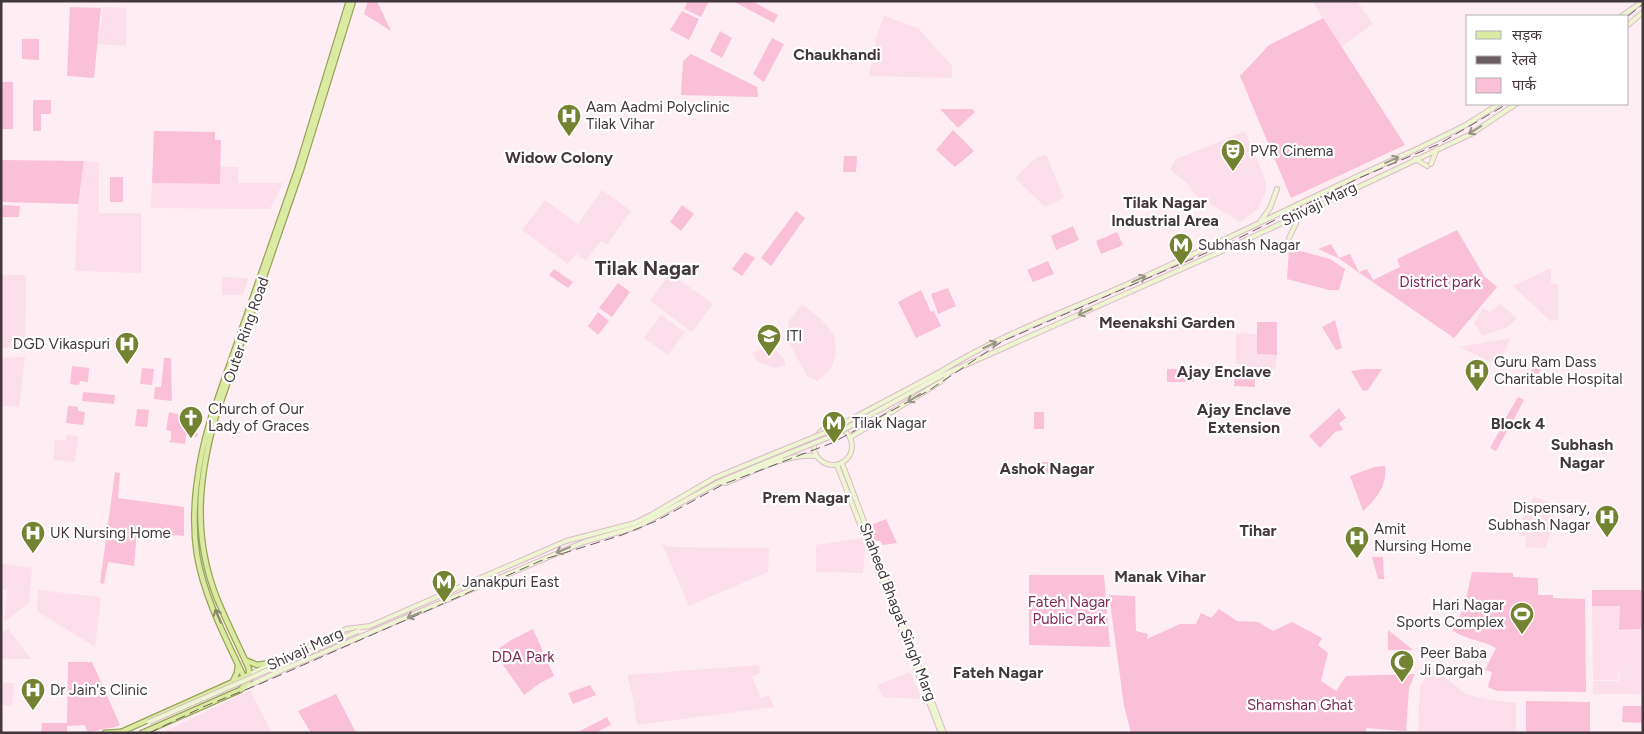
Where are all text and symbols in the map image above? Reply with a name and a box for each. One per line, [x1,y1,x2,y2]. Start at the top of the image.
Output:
legend [1466,15,1629,105]
text: सड़क [1512,26,1542,44]
district label: Chaukhandi [793,45,881,64]
text: रेलवे [1511,51,1537,69]
text: पार्क [1512,76,1536,94]
place label: Aam Aadmi Polyclinic Tilak Vihar [586,98,730,133]
hospital icon: Aam Aadmi Polyclinic Tilak Vihar [556,103,582,137]
one-way arrow [1469,126,1483,136]
theatre icon: PVR Cinema [1220,138,1246,172]
place label: PVR Cinema [1250,142,1333,160]
district label: Widow Colony [505,148,614,167]
one-way arrow [1384,154,1399,164]
street label: Shivaji Marg [1278,178,1360,230]
district label: Tilak Nagar Industrial Area [1111,193,1219,230]
metro station icon: Subhash Nagar [1168,232,1194,266]
place label: Subhash Nagar [1198,236,1300,254]
district label: Tilak Nagar [595,256,700,280]
park label: District park [1399,273,1481,291]
one-way arrow [1131,274,1146,284]
street label: Outer Ring Road [219,275,273,385]
one-way arrow [1078,307,1093,317]
district label: Meenakshi Garden [1099,313,1235,332]
school or university icon: ITI [756,323,782,357]
place label: ITI [786,327,802,345]
hospital icon: DGD Vikaspuri [114,331,140,365]
place label: DGD Vikaspuri [13,335,110,353]
one-way arrow [982,340,997,349]
place label: Guru Ram Dass Charitable Hospital [1494,353,1623,388]
hospital icon: Guru Ram Dass Charitable Hospital [1464,358,1490,392]
district label: Ajay Enclave [1177,362,1271,381]
one-way arrow [908,393,922,403]
place label: Church of Our Lady of Graces [208,400,309,435]
district label: Ajay Enclave Extension [1197,400,1291,437]
church icon: Church of Our Lady of Graces [178,405,204,439]
metro station icon: Tilak Nagar [821,410,847,444]
place label: Tilak Nagar [852,414,926,432]
district label: Block 4 [1491,414,1545,433]
district label: Subhash Nagar [1551,435,1613,472]
district label: Ashok Nagar [1000,459,1094,478]
district label: Prem Nagar [762,488,850,507]
place label: Dispensary, Subhash Nagar [1488,499,1590,534]
hospital icon: Dispensary, Subhash Nagar [1594,504,1620,538]
hospital icon: UK Nursing Home [20,520,46,554]
street label: Shaheed Bhagat Singh Marg [856,520,940,704]
place label: Amit Nursing Home [1374,520,1471,555]
district label: Tihar [1239,521,1277,540]
place label: UK Nursing Home [50,524,171,542]
hospital icon: Amit Nursing Home [1344,525,1370,559]
one-way arrow [556,546,571,556]
district label: Manak Vihar [1114,567,1206,586]
metro station icon: Janakpuri East [431,569,457,603]
place label: Janakpuri East [462,573,560,591]
park label: Fateh Nagar Public Park [1028,593,1110,628]
place label: Hari Nagar Sports Complex [1396,596,1504,631]
sports icon: Hari Nagar Sports Complex [1509,601,1535,635]
one-way arrow [212,609,221,624]
one-way arrow [407,611,422,620]
street label: Shivaji Marg [264,624,346,674]
place label: Peer Baba Ji Dargah [1420,644,1487,679]
park label: DDA Park [491,648,555,666]
mosque icon: Peer Baba Ji Dargah [1389,649,1415,683]
district label: Fateh Nagar [953,663,1043,682]
hospital icon: Dr Jain's Clinic [20,677,46,711]
place label: Dr Jain's Clinic [50,681,148,699]
park label: Shamshan Ghat [1247,696,1353,714]

